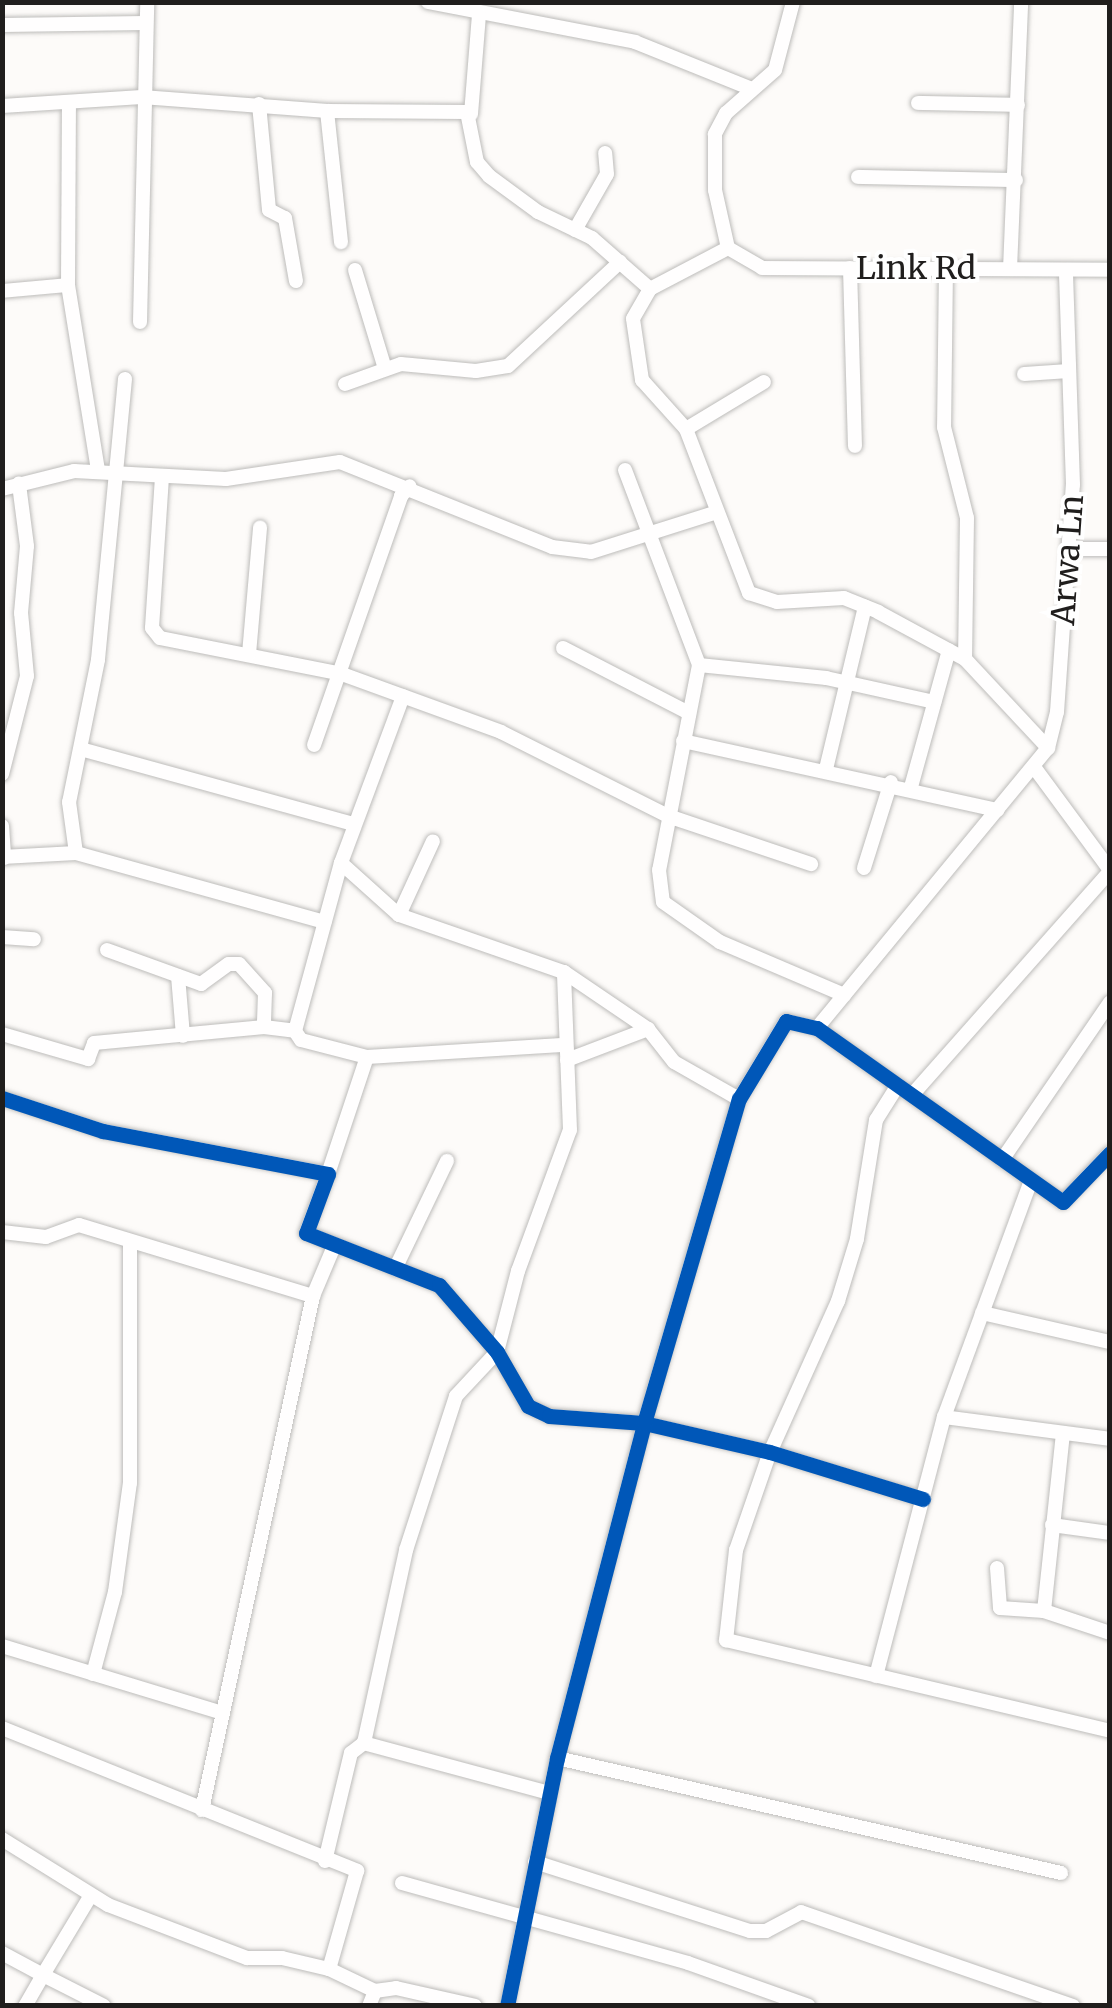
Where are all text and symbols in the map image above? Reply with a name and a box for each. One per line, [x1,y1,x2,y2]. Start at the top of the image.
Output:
street label: Link Rd [856,249,976,287]
street label: Arwa Ln [1044,494,1092,626]

